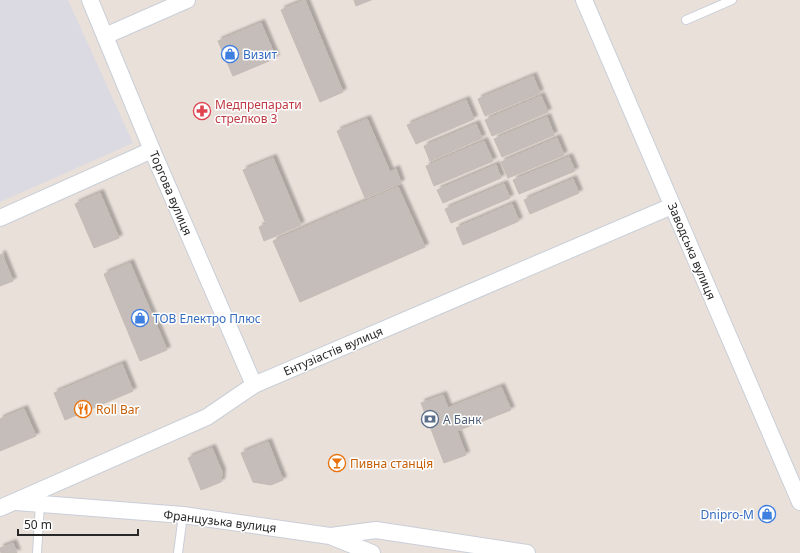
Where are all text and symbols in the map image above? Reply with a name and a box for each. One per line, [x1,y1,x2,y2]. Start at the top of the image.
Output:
shop icon: Визит [220,44,240,64]
place label: Визит [243,46,278,63]
place label: Медпрепарати стрелков 3 [215,96,302,127]
pharmacy icon: Медпрепарати стрелков 3 [192,101,212,121]
street label: Торгова вулиця [146,148,196,238]
street label: Заводська вулиця [664,200,720,302]
shop icon: ТОВ Електро Плюс [130,308,150,328]
place label: ТОВ Електро Плюс [153,310,261,327]
street label: Ентузіастів вулиця [281,322,385,380]
restaurant icon: Roll Bar [73,399,93,419]
place label: Roll Bar [96,401,140,418]
bank icon: А Банк [420,409,440,429]
place label: А Банк [443,411,482,428]
bar icon: Пивна станція [327,453,347,473]
place label: Пивна станція [350,455,433,472]
shop icon: Dnipro-M [757,504,777,524]
street label: Французька вулиця [162,506,278,536]
place label: Dnipro-M [701,506,754,523]
scale bar [18,511,138,537]
text: 50 m [24,516,52,533]

